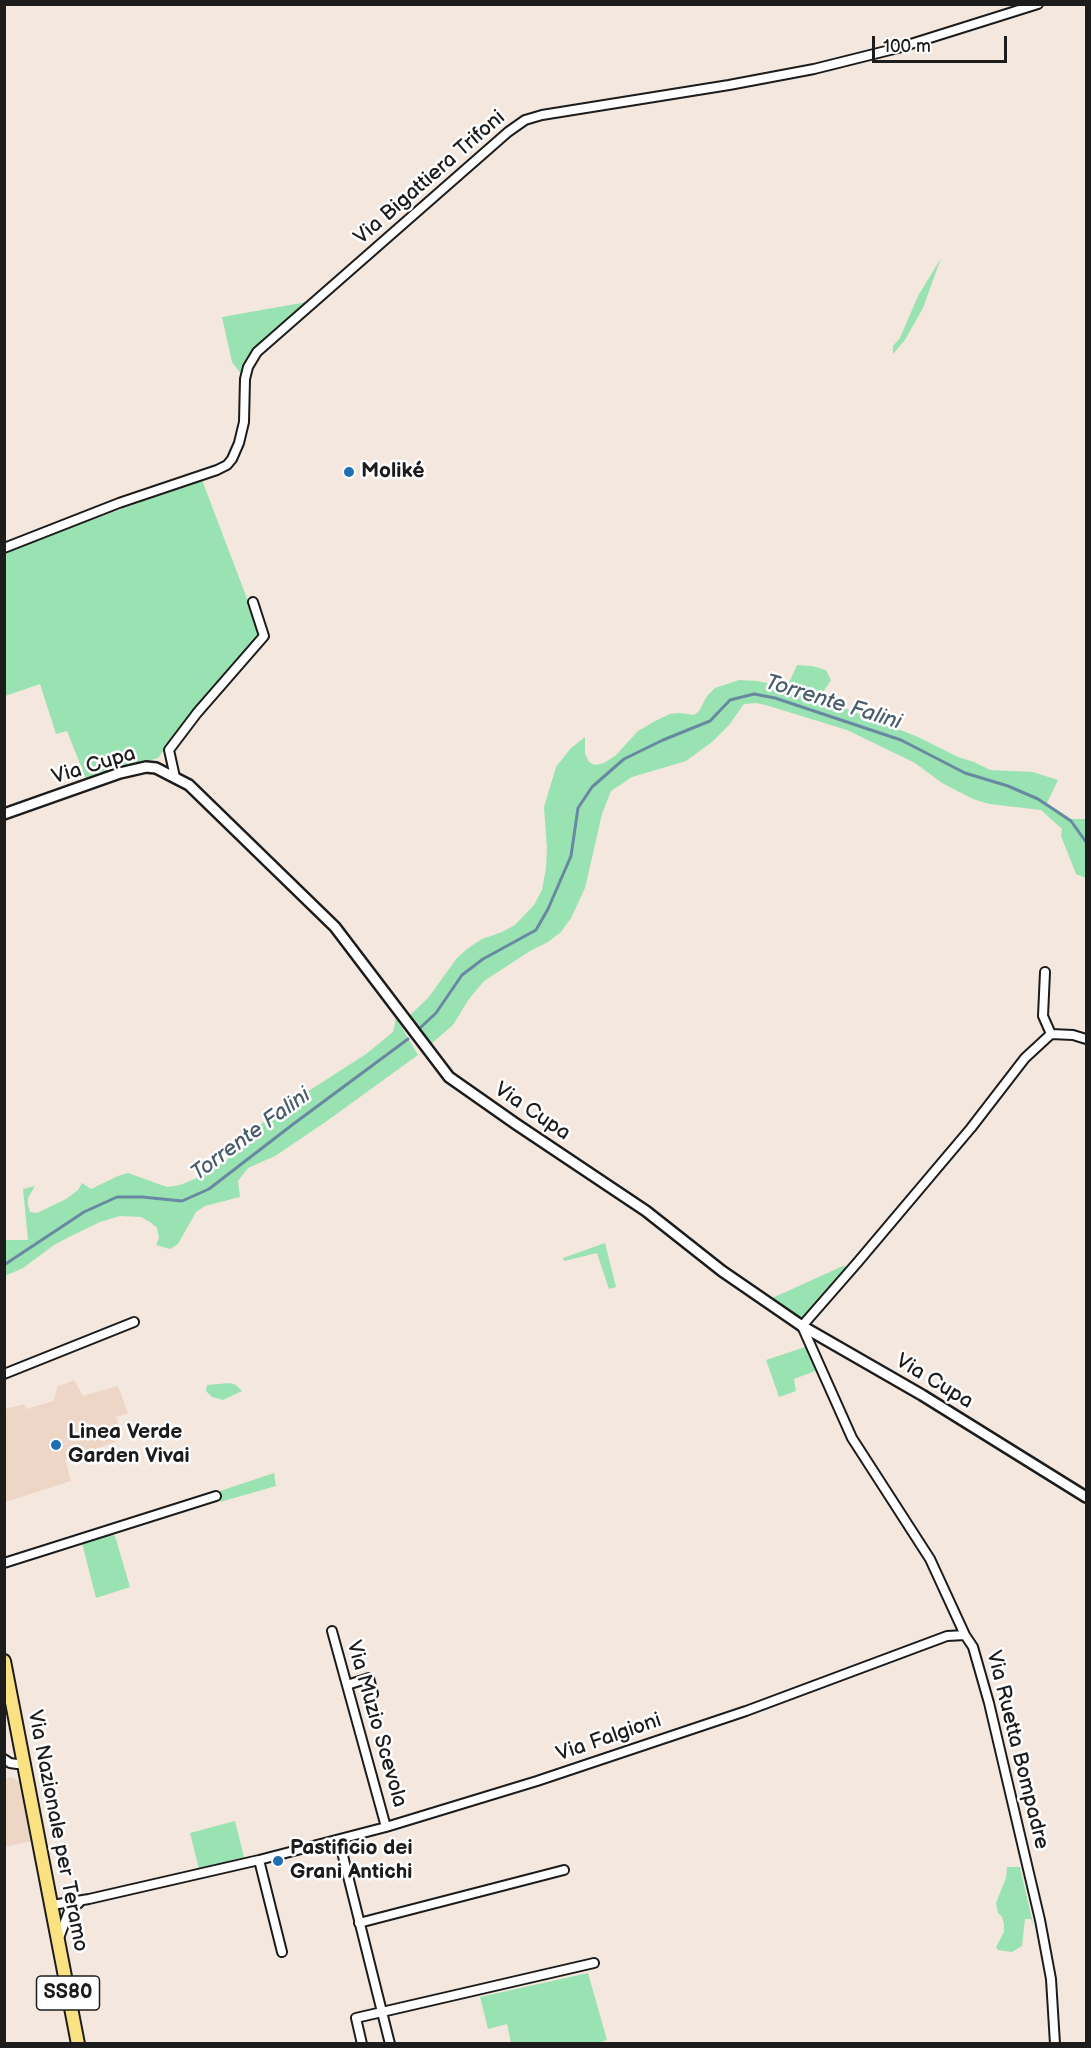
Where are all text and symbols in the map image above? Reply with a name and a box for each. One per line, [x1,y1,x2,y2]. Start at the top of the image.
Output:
scale bar [875,24,1010,62]
text: 100 m [883,36,931,57]
street label: Via Bigattiera Trifoni [349,105,511,251]
place label: Moliké [361,459,425,485]
marker: Moliké [342,465,356,479]
water label: Torrente Falini [762,670,904,736]
street label: Via Cupa [49,741,139,791]
street label: Via Cupa [489,1077,575,1147]
water label: Torrente Falini [186,1083,316,1187]
street label: Via Cupa [891,1349,977,1415]
place label: Linea Verde Garden Vivai [68,1420,190,1470]
marker: Linea Verde Garden Vivai [49,1438,63,1452]
street label: Via Muzio Scevola [340,1638,412,1810]
street label: Via Ruetta Bompadre [980,1648,1054,1852]
street label: Via Nazionale per Teramo [21,1708,93,1954]
street label: Via Falgioni [553,1708,665,1768]
place label: Pastificio dei Grani Antichi [290,1836,413,1886]
marker: Pastificio dei Grani Antichi [271,1854,285,1868]
road number: SS80 [36,1976,100,2010]

